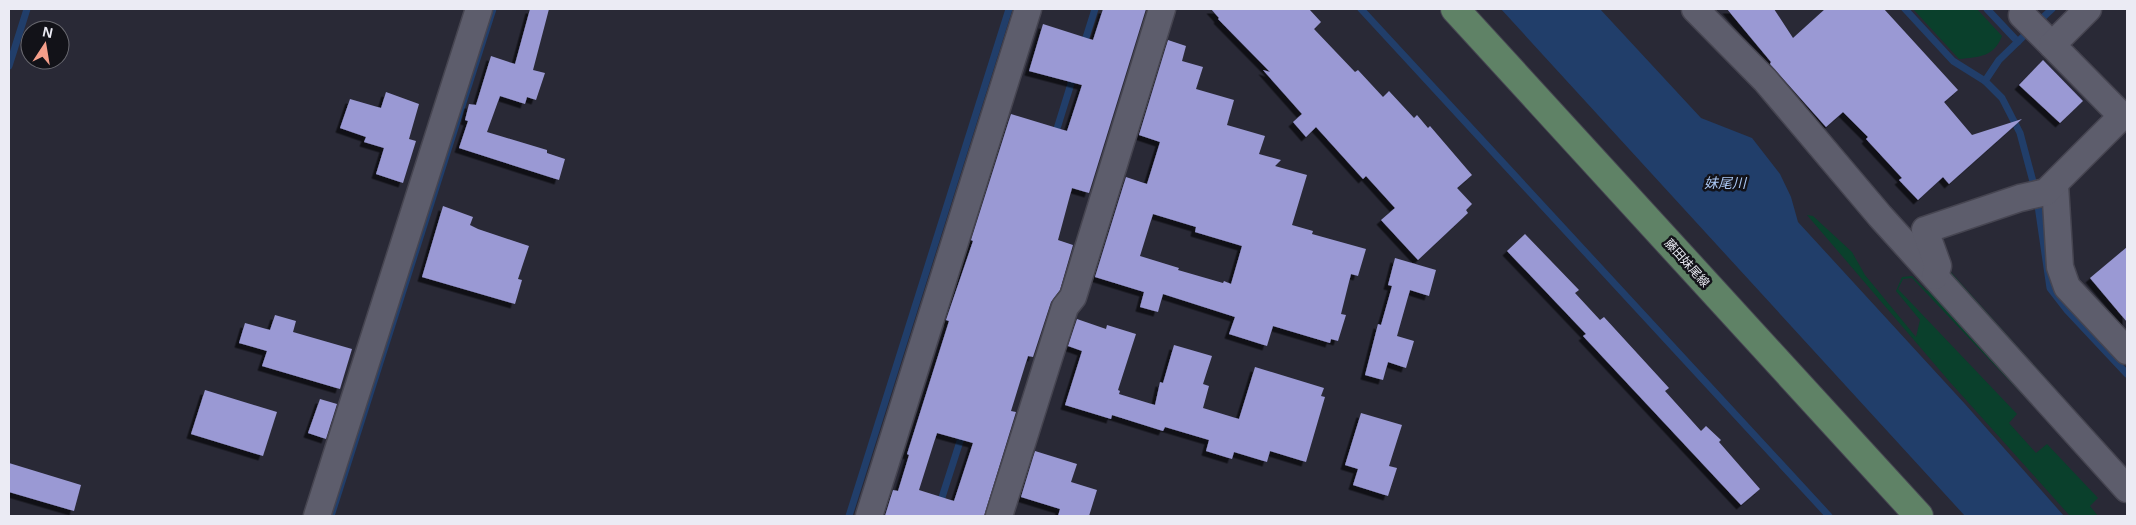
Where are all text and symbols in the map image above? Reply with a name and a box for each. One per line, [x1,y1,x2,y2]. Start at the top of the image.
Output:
north arrow [20,20,70,70]
text: N [41,23,54,41]
water label: 妹尾川 [1704,175,1748,191]
street label: 藤田妹尾線 [1662,236,1712,290]

